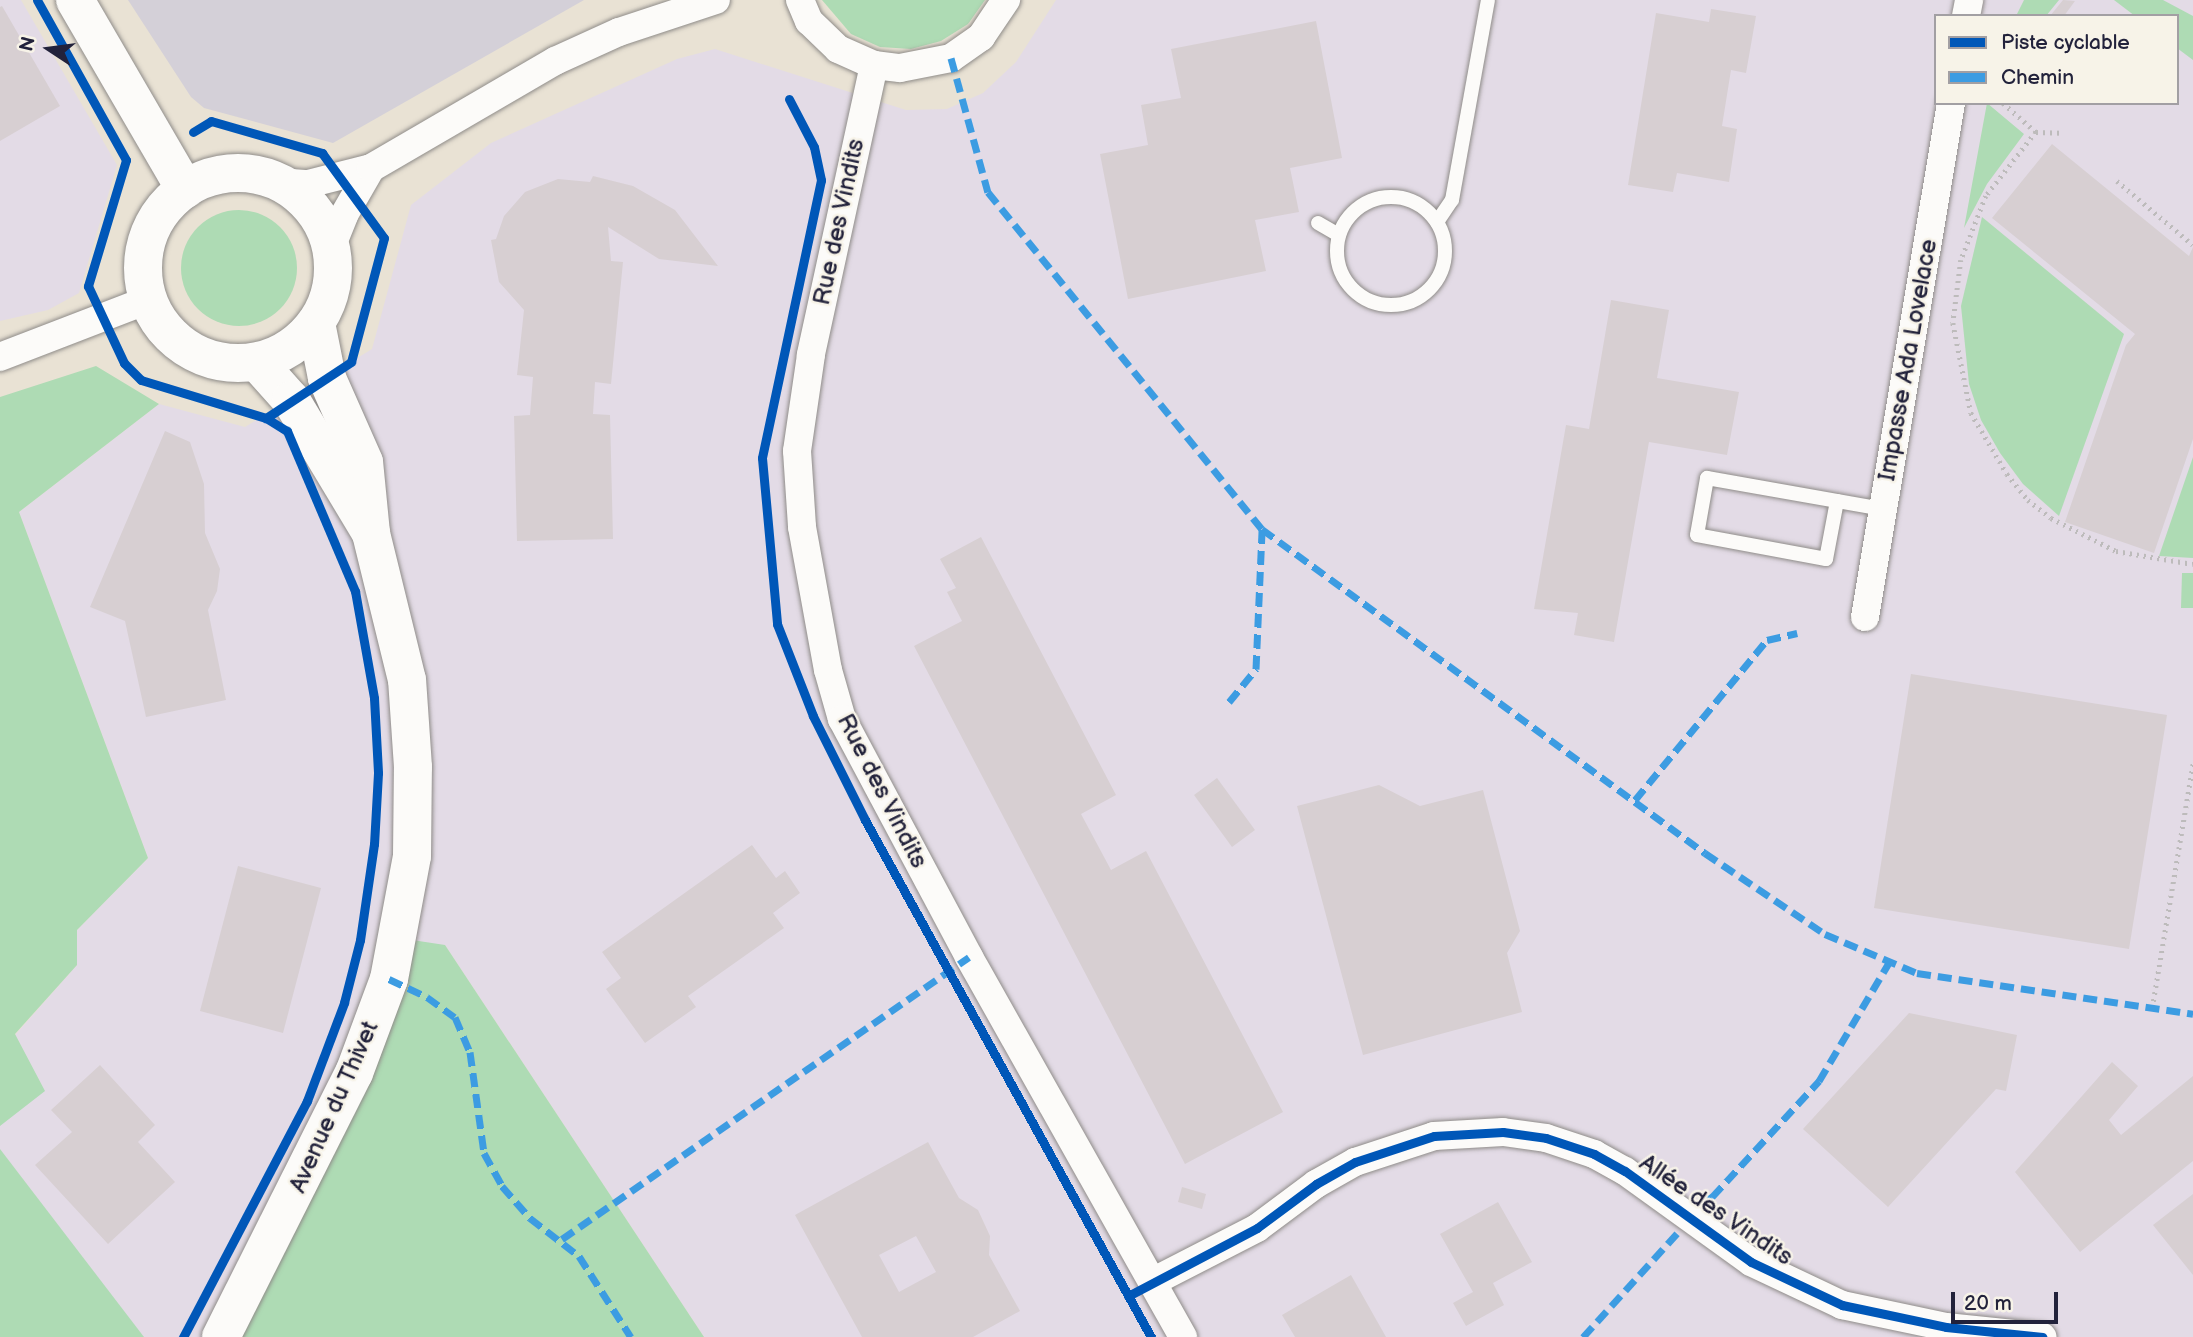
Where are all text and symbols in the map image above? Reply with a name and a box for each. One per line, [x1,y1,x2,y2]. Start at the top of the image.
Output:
north arrow [14,14,84,84]
legend [1934,14,2179,105]
text: Piste cyclable [2001,30,2130,55]
text: N [15,35,41,54]
text: Chemin [2001,65,2074,90]
street label: Rue des Vindits [807,136,871,308]
street label: Impasse Ada Lovelace [1873,237,1943,483]
street label: Rue des Vindits [831,709,933,873]
street label: Avenue du Thivet [283,1017,385,1197]
street label: Allée des Vindits [1634,1148,1798,1272]
scale bar [1955,1278,2062,1322]
text: 20 m [1964,1291,2012,1316]

